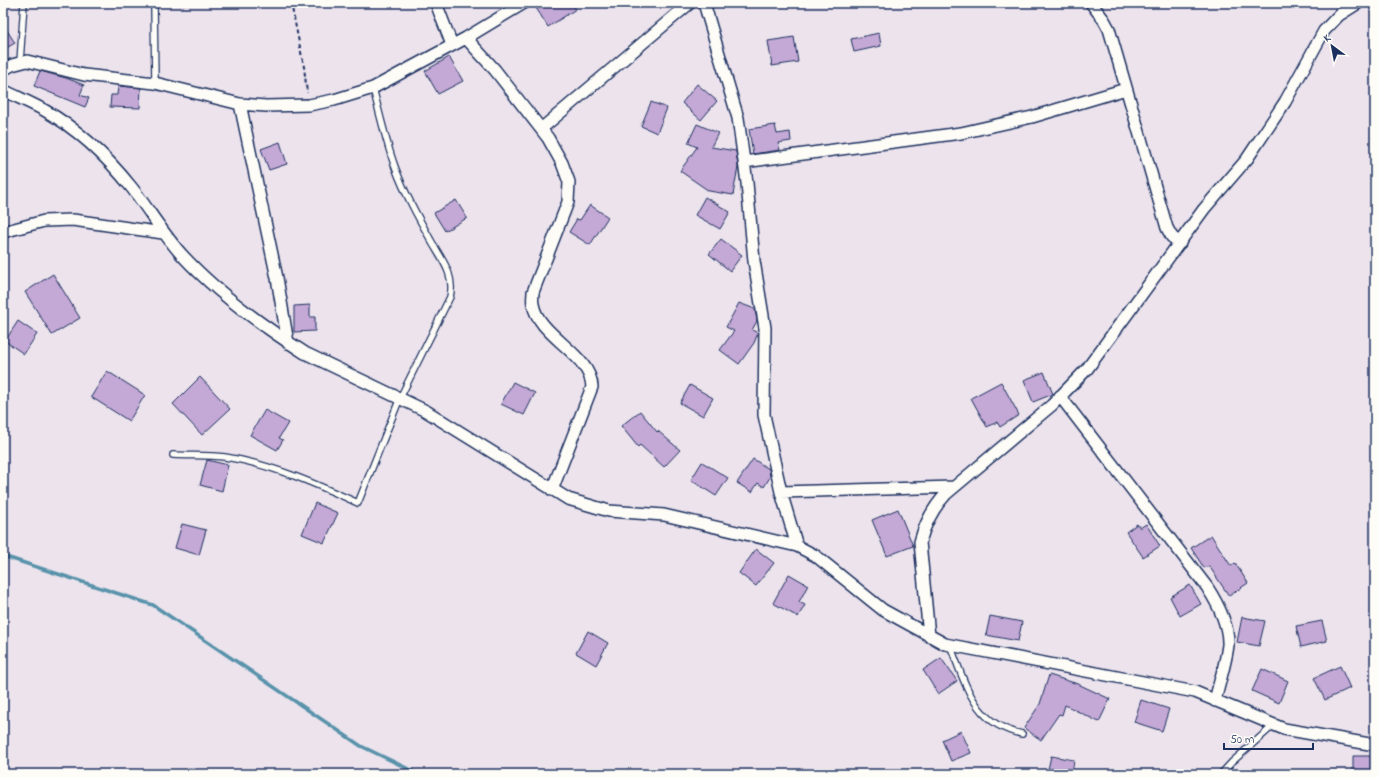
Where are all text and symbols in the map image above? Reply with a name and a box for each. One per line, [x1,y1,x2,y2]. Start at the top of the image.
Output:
north arrow [1312,26,1352,66]
text: K [1321,30,1334,47]
scale bar [1224,725,1313,751]
text: 50 m [1230,731,1254,749]

